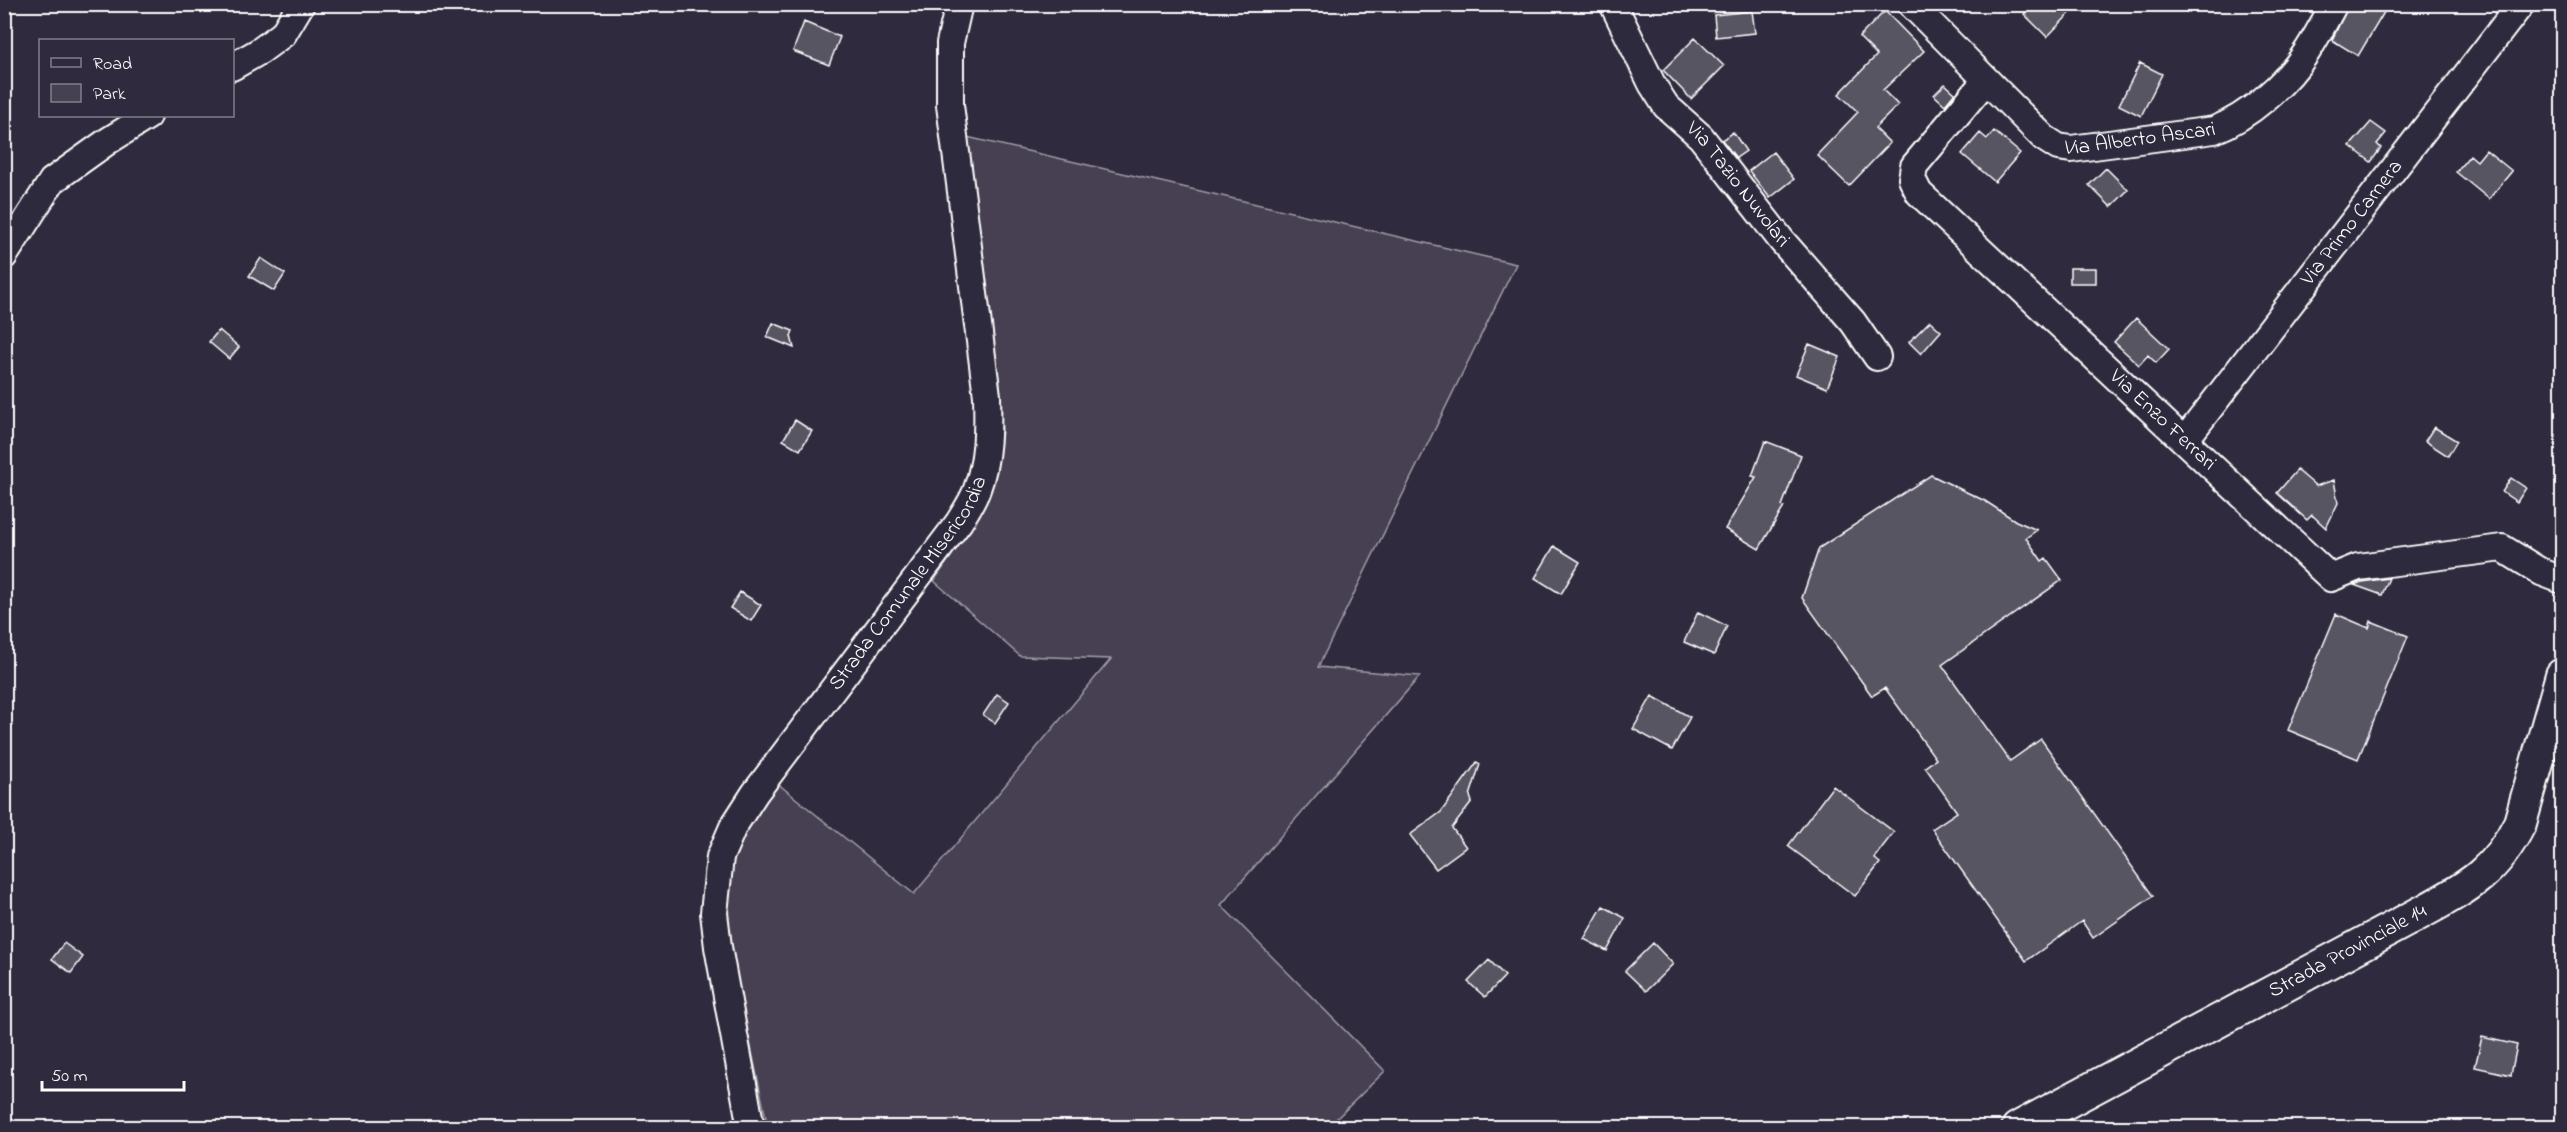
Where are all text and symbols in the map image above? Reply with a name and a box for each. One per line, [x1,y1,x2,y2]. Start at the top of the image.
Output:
legend [39,39,234,117]
text: Road [93,52,132,78]
text: Park [93,82,126,108]
street label: Via Tazio Nuvolari [1678,114,1797,255]
street label: Via Alberto Ascari [2061,115,2217,164]
street label: Via Primo Carnera [2293,154,2411,293]
street label: Via Enzo Ferrari [2101,362,2223,478]
street label: Strada Comunale Misericordia [822,473,995,697]
street label: Strada Provinciale 14 [2263,897,2433,1006]
scale bar [42,1054,184,1092]
text: 50 m [51,1064,88,1090]

